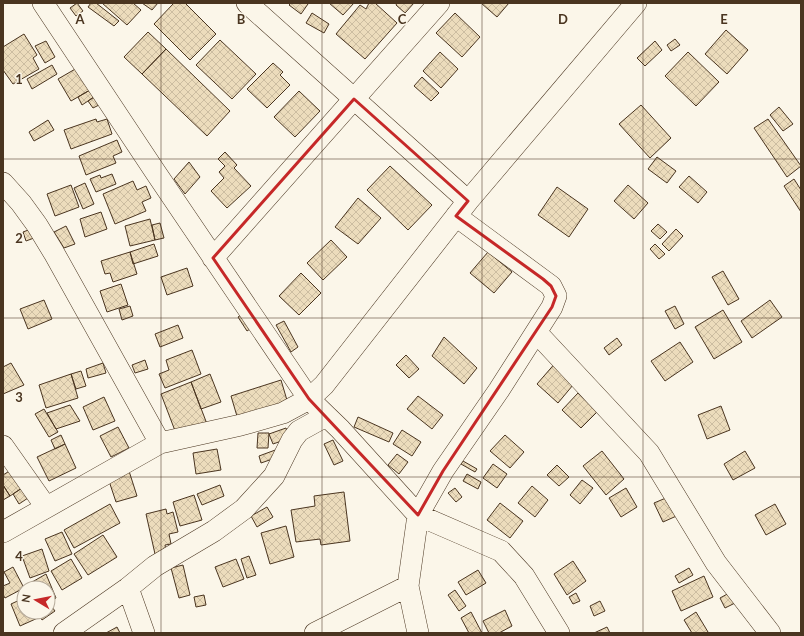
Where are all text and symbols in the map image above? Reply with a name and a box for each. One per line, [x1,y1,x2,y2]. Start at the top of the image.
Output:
text: A [74,11,85,27]
text: B [237,11,246,27]
text: C [398,11,407,27]
text: D [558,11,568,27]
text: E [720,11,728,27]
text: 1 [15,71,23,87]
text: 2 [15,230,23,246]
text: 3 [15,389,23,405]
text: 4 [15,548,23,564]
north arrow [16,580,56,620]
text: N [19,593,33,603]

